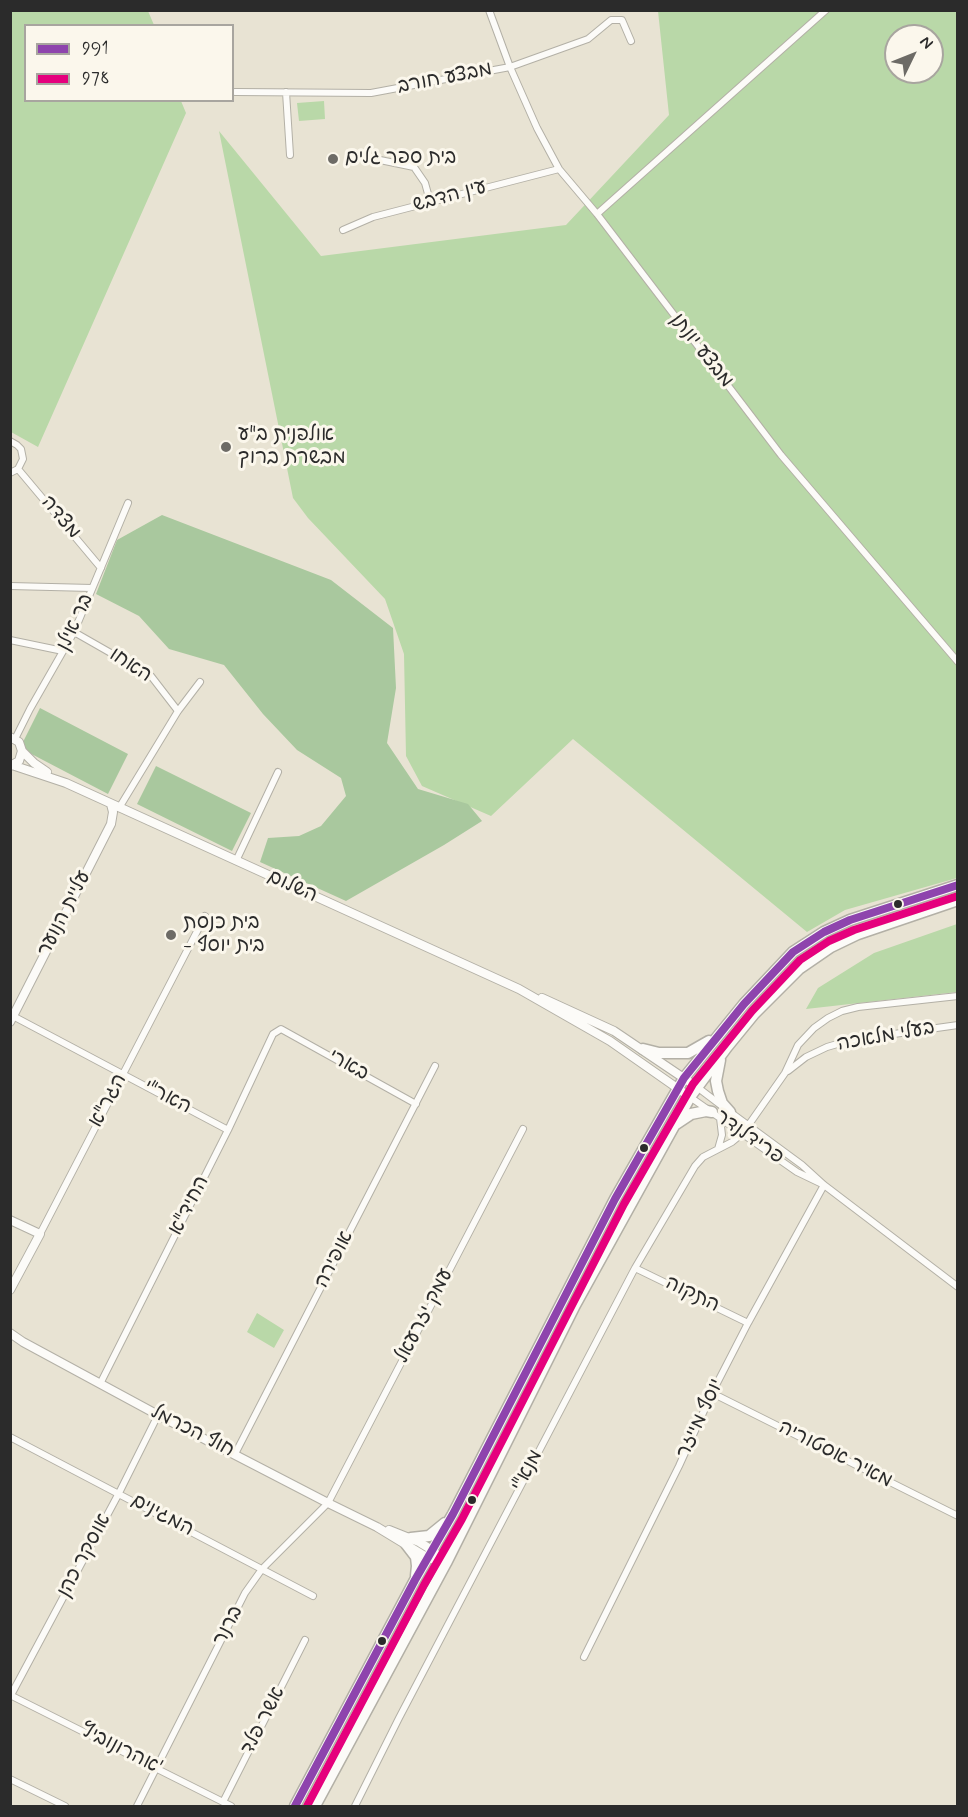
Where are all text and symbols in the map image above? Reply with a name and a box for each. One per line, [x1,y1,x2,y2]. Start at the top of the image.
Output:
legend [24,24,234,102]
north arrow [884,24,944,84]
text: N [915,32,937,54]
text: 991 [82,37,109,61]
street label: מבצע חורב [396,58,494,100]
text: 978 [82,67,110,91]
place label: בית ספר גלים [345,147,456,171]
marker: בית ספר גלים [326,152,340,166]
street label: עין הדבש [411,176,489,218]
street label: מבצע יונתן [664,309,738,393]
place label: אולפנית ב"ע מבשרת ברוך [238,424,346,471]
marker: אולפנית ב"ע מבשרת ברוך [219,440,233,454]
street label: מצדה [35,491,85,545]
street label: בר אילן [52,591,100,655]
street label: האחו [104,643,156,689]
street label: השלום [263,865,321,909]
street label: עליית הנוער [33,867,97,961]
unlabelled marker [892,898,904,910]
place label: בית כנסת - בית יוסף [183,912,265,959]
marker: בית כנסת - בית יוסף [164,928,178,942]
street label: בעלי מלאכה [835,1017,937,1057]
street label: בארי [324,1045,372,1087]
street label: הגר"א [85,1070,133,1132]
street label: האר"י [139,1076,195,1120]
street label: פרידלנדר [710,1106,788,1170]
unlabelled marker [638,1142,650,1154]
street label: החיד"א [165,1172,215,1240]
street label: אופירה [310,1227,360,1293]
street label: עמק יזרעאל [391,1265,459,1367]
street label: התקוה [661,1272,723,1318]
street label: יוסף מייזר [672,1375,730,1463]
street label: חוף הכרמל [146,1401,238,1463]
street label: מאיר אסטוריה [774,1416,896,1494]
street label: מנא"י [507,1446,549,1496]
street label: המגינים [127,1490,197,1542]
unlabelled marker [466,1494,478,1506]
street label: אוסקר כהן [53,1510,117,1602]
street label: ברנר [209,1602,249,1650]
unlabelled marker [376,1635,388,1647]
street label: אשר פלד [237,1683,291,1759]
street label: אהרונוביץ' [76,1719,166,1781]

